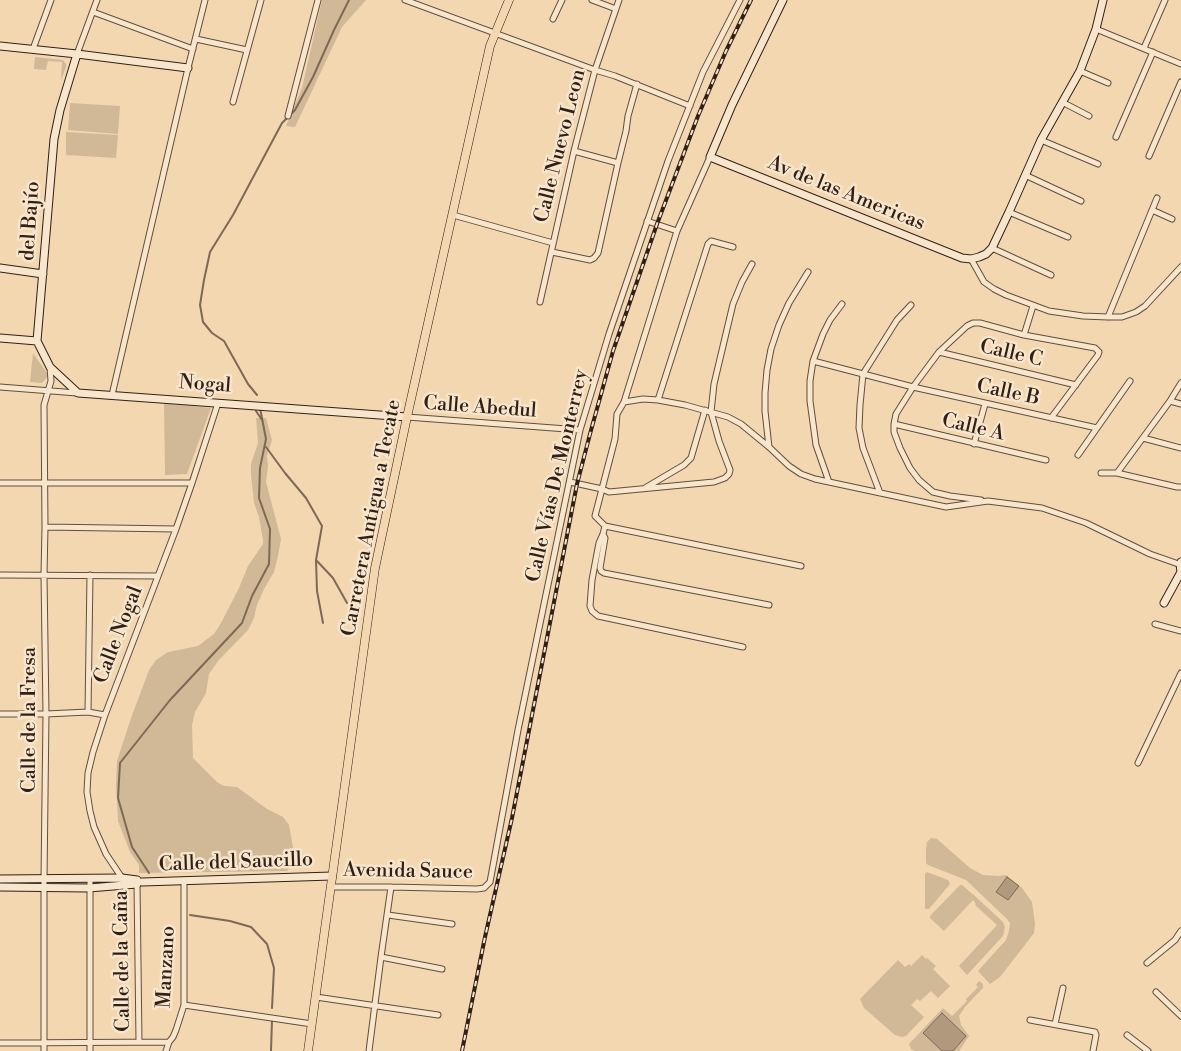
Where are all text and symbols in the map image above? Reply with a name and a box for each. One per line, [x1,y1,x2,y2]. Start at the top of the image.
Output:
street label: Calle Nuevo Leon [530,67,592,225]
street label: Av de las Americas [764,152,928,236]
street label: del Bajío [16,180,46,262]
street label: Calle C [977,335,1045,373]
street label: Calle Vías De Monterrey [522,367,594,585]
street label: Nogal [178,371,232,399]
street label: Calle B [974,375,1042,411]
street label: Calle Abedul [423,392,537,424]
street label: Carretera Antigua a Tecate [337,398,407,638]
street label: Calle A [939,409,1007,447]
street label: Calle Nogal [89,583,149,687]
street label: Calle de la Fresa [18,647,42,793]
street label: Calle del Saucillo [159,848,313,878]
street label: Avenida Sauce [343,859,473,885]
street label: Calle de la Caña [110,890,136,1032]
street label: Manzano [153,925,181,1009]

